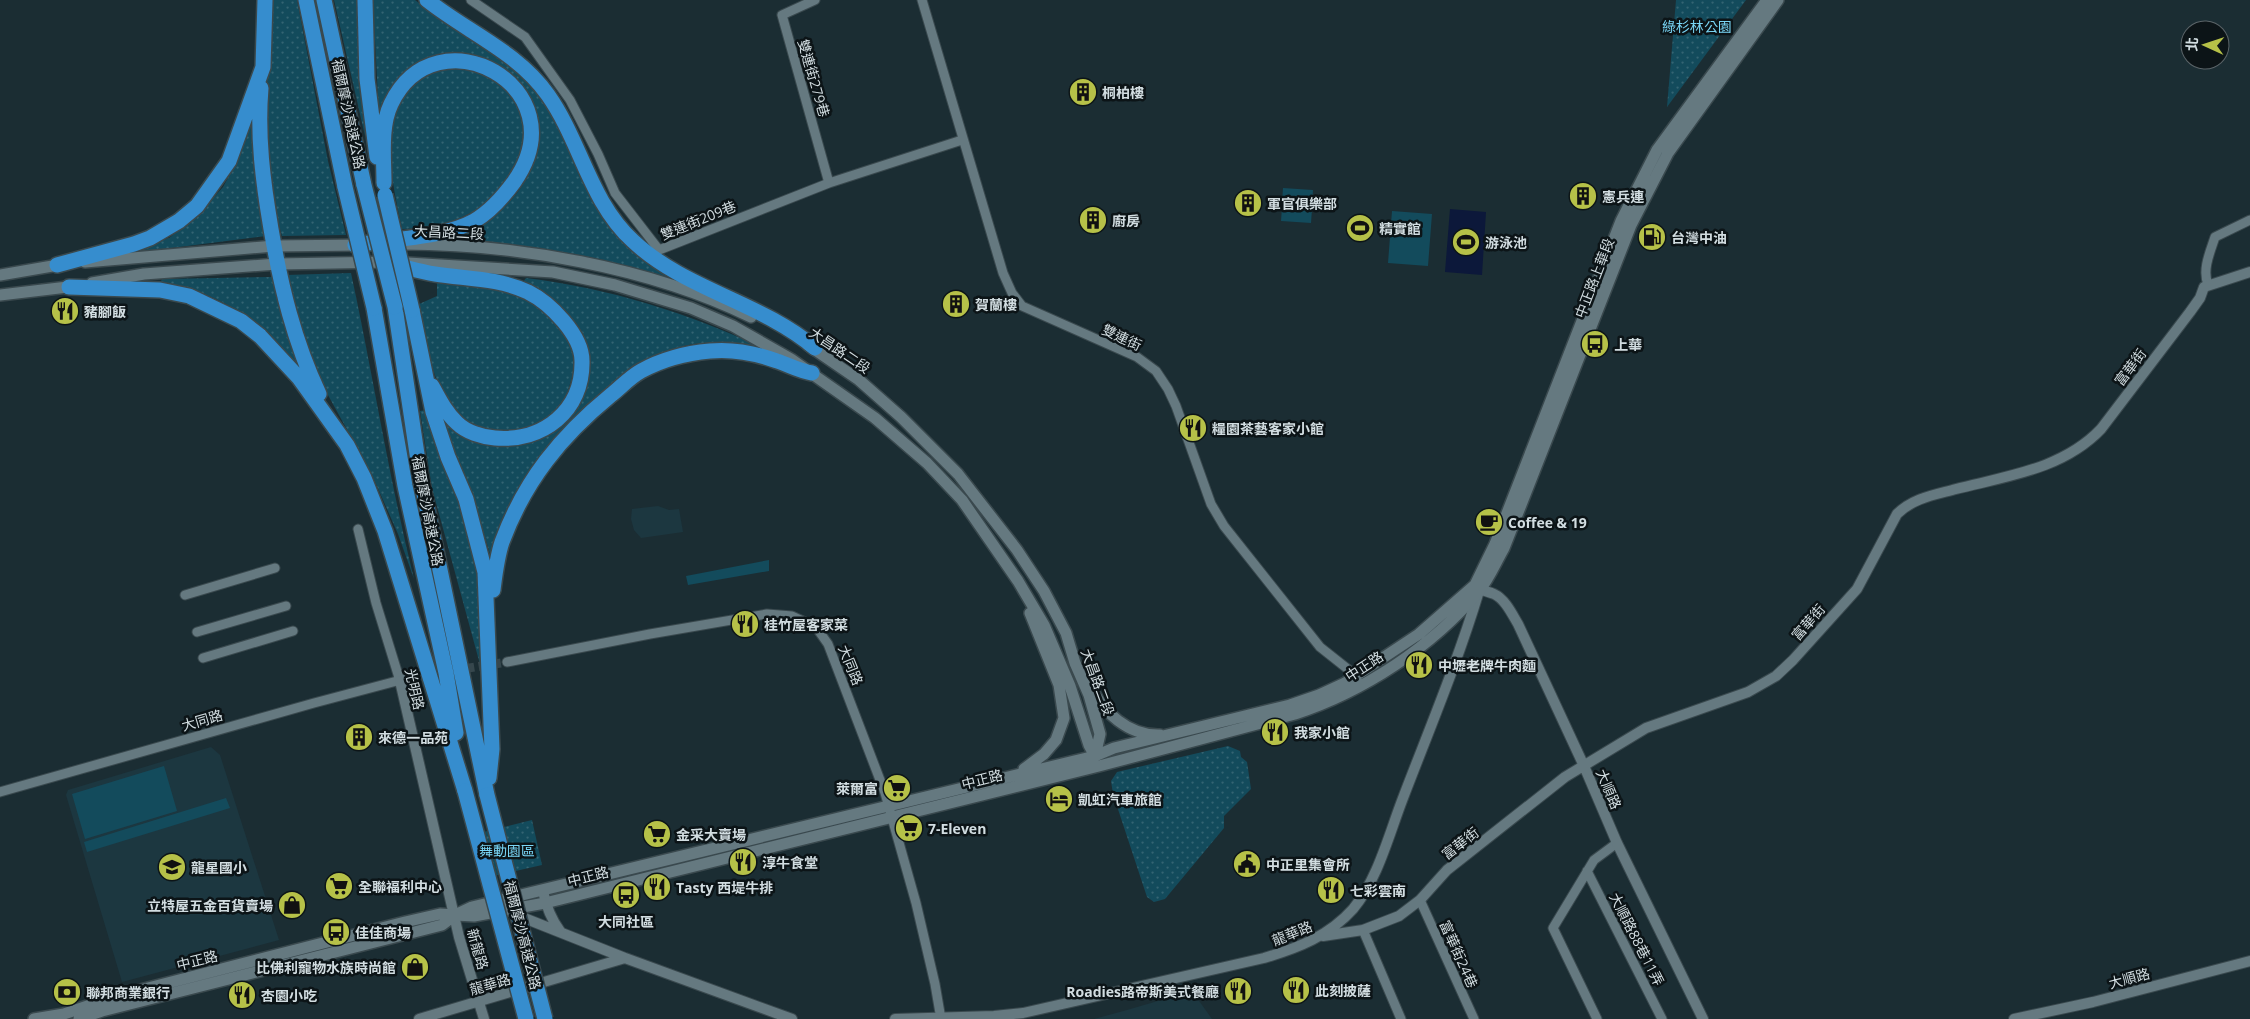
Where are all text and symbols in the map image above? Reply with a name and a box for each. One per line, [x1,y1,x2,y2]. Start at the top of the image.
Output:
park label: 綠杉林公園 [1662,17,1732,36]
north arrow [2180,20,2230,70]
street label: 雙連街279巷 [794,37,834,119]
text: 北 [2182,37,2201,52]
street label: 福爾摩沙高速公路 [328,57,370,171]
building icon: 桐柏樓 [1068,77,1098,107]
place label: 桐柏樓 [1102,83,1144,102]
building icon: 憲兵連 [1568,181,1598,211]
place label: 憲兵連 [1602,187,1644,206]
building icon: 軍官俱樂部 [1233,188,1263,218]
place label: 軍官俱樂部 [1267,194,1337,213]
street label: 雙連街209巷 [657,196,739,244]
building icon: 廚房 [1078,205,1108,235]
place label: 廚房 [1112,211,1140,230]
sports icon: 精實館 [1345,213,1375,243]
place label: 精實館 [1379,219,1421,238]
street label: 大昌路二段 [414,221,484,243]
fuel station icon: 台灣中油 [1637,222,1667,252]
sports icon: 游泳池 [1451,227,1481,257]
place label: 台灣中油 [1671,228,1727,247]
place label: 游泳池 [1485,233,1527,252]
street label: 中正路上華段 [1570,235,1618,321]
building icon: 賀蘭樓 [941,289,971,319]
place label: 賀蘭樓 [975,295,1017,314]
restaurant icon: 豬腳飯 [50,296,80,326]
place label: 豬腳飯 [84,302,126,321]
street label: 雙連街 [1099,320,1145,354]
street label: 大昌路二段 [806,323,874,377]
bus stop icon: 上華 [1580,329,1610,359]
place label: 上華 [1614,335,1642,354]
street label: 富華街 [2110,345,2150,389]
restaurant icon: 糧園茶藝客家小館 [1178,413,1208,443]
place label: 糧園茶藝客家小館 [1212,419,1324,438]
street label: 福爾摩沙高速公路 [408,454,448,568]
cafe icon: Coffee & 19 [1474,507,1504,537]
place label: Coffee & 19 [1508,513,1587,532]
street label: 富華街 [1787,600,1829,644]
restaurant icon: 桂竹屋客家菜 [730,609,760,639]
place label: 桂竹屋客家菜 [764,615,848,634]
street label: 大同路 [834,642,868,688]
street label: 大昌路二段 [1077,646,1119,718]
street label: 中正路 [1341,647,1387,685]
restaurant icon: 中壢老牌牛肉麵 [1404,650,1434,680]
place label: 中壢老牌牛肉麵 [1438,656,1536,675]
street label: 光明路 [401,666,429,712]
street label: 大同路 [179,705,225,735]
restaurant icon: 我家小館 [1260,717,1290,747]
building icon: 來德一品苑 [344,722,374,752]
place label: 我家小館 [1294,723,1350,742]
place label: 來德一品苑 [378,728,448,747]
street label: 中正路 [959,765,1005,793]
street label: 大順路 [1592,766,1626,812]
supermarket icon: 萊爾富 [882,773,912,803]
place label: 萊爾富 [836,779,878,798]
hotel icon: 凱虹汽車旅館 [1044,784,1074,814]
place label: 凱虹汽車旅館 [1078,790,1162,809]
supermarket icon: 7-Eleven [894,813,924,843]
supermarket icon: 金采大賣場 [642,819,672,849]
place label: 7-Eleven [928,819,986,838]
street label: 富華街 [1438,823,1482,863]
place label: 金采大賣場 [676,825,746,844]
park label: 舞動園區 [479,841,535,860]
restaurant icon: 淳牛食堂 [728,847,758,877]
public building icon: 中正里集會所 [1232,849,1262,879]
school or university icon: 龍星國小 [157,852,187,882]
place label: 淳牛食堂 [762,853,818,872]
place label: 中正里集會所 [1266,855,1350,874]
place label: 龍星國小 [191,858,247,877]
street label: 中正路 [565,862,611,890]
supermarket icon: 全聯福利中心 [324,871,354,901]
restaurant icon: Tasty 西堤牛排 [642,872,672,902]
restaurant icon: 七彩雲南 [1316,875,1346,905]
place label: 全聯福利中心 [358,877,442,896]
street label: 福爾摩沙高速公路 [500,878,546,992]
place label: Tasty 西堤牛排 [676,878,773,897]
bus stop icon: 大同社區 [611,880,641,910]
place label: 七彩雲南 [1350,881,1406,900]
street label: 大順路88巷11弄 [1605,889,1669,989]
shop icon: 立特屋五金百貨賣場 [277,890,307,920]
place label: 立特屋五金百貨賣場 [147,896,273,915]
place label: 大同社區 [598,912,654,931]
street label: 龍華路 [1269,916,1315,950]
bus stop icon: 佳佳商場 [321,917,351,947]
street label: 富華街24巷 [1436,917,1482,991]
place label: 佳佳商場 [355,923,411,942]
street label: 新龍路 [463,926,493,972]
street label: 中正路 [174,946,220,974]
shop icon: 比佛利寵物水族時尚館 [400,952,430,982]
place label: 比佛利寵物水族時尚館 [256,958,396,977]
street label: 大順路 [2106,963,2152,993]
street label: 龍華路 [467,969,513,999]
restaurant icon: 此刻披薩 [1281,975,1311,1005]
restaurant icon: Roadies路帝斯美式餐廳 [1223,976,1253,1006]
bank icon: 聯邦商業銀行 [52,977,82,1007]
restaurant icon: 杏園小吃 [227,980,257,1010]
place label: 此刻披薩 [1315,981,1371,1000]
place label: Roadies路帝斯美式餐廳 [1066,982,1219,1001]
place label: 聯邦商業銀行 [86,983,170,1002]
place label: 杏園小吃 [261,986,317,1005]

